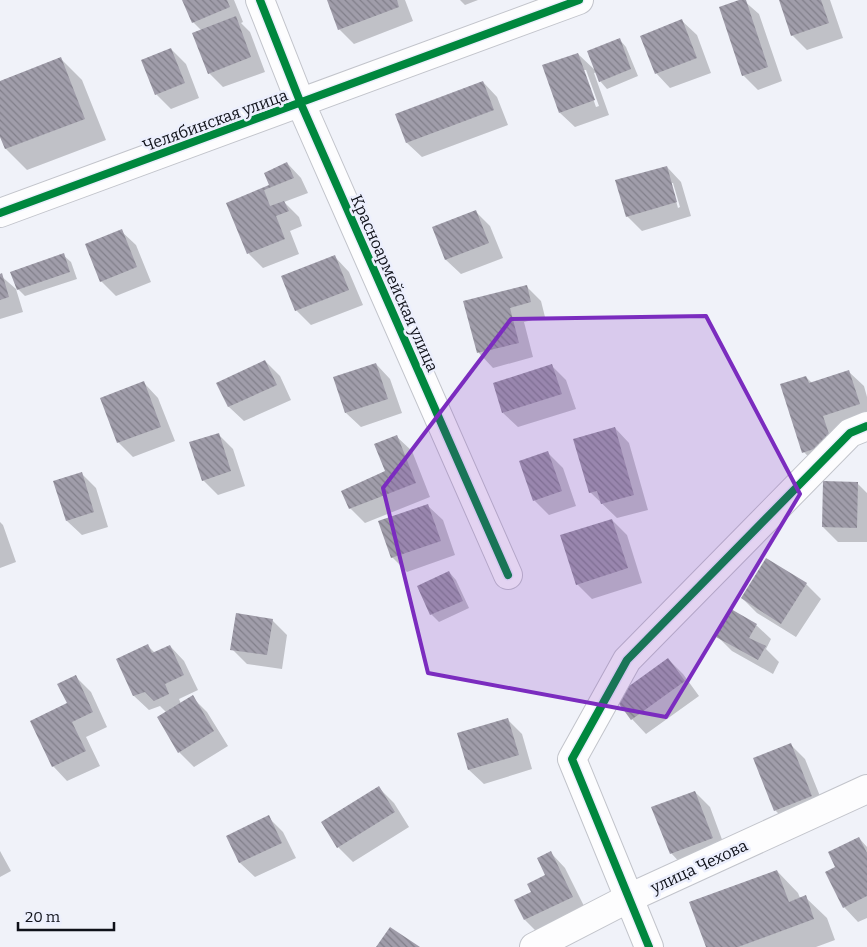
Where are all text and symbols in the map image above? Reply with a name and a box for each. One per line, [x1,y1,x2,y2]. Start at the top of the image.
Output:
street label: Челябинская улица [140,85,291,156]
street label: Красноармейская улица [347,192,442,375]
street label: улица Чехова [647,836,751,898]
scale bar [18,900,114,932]
text: 20 m [25,908,61,926]

